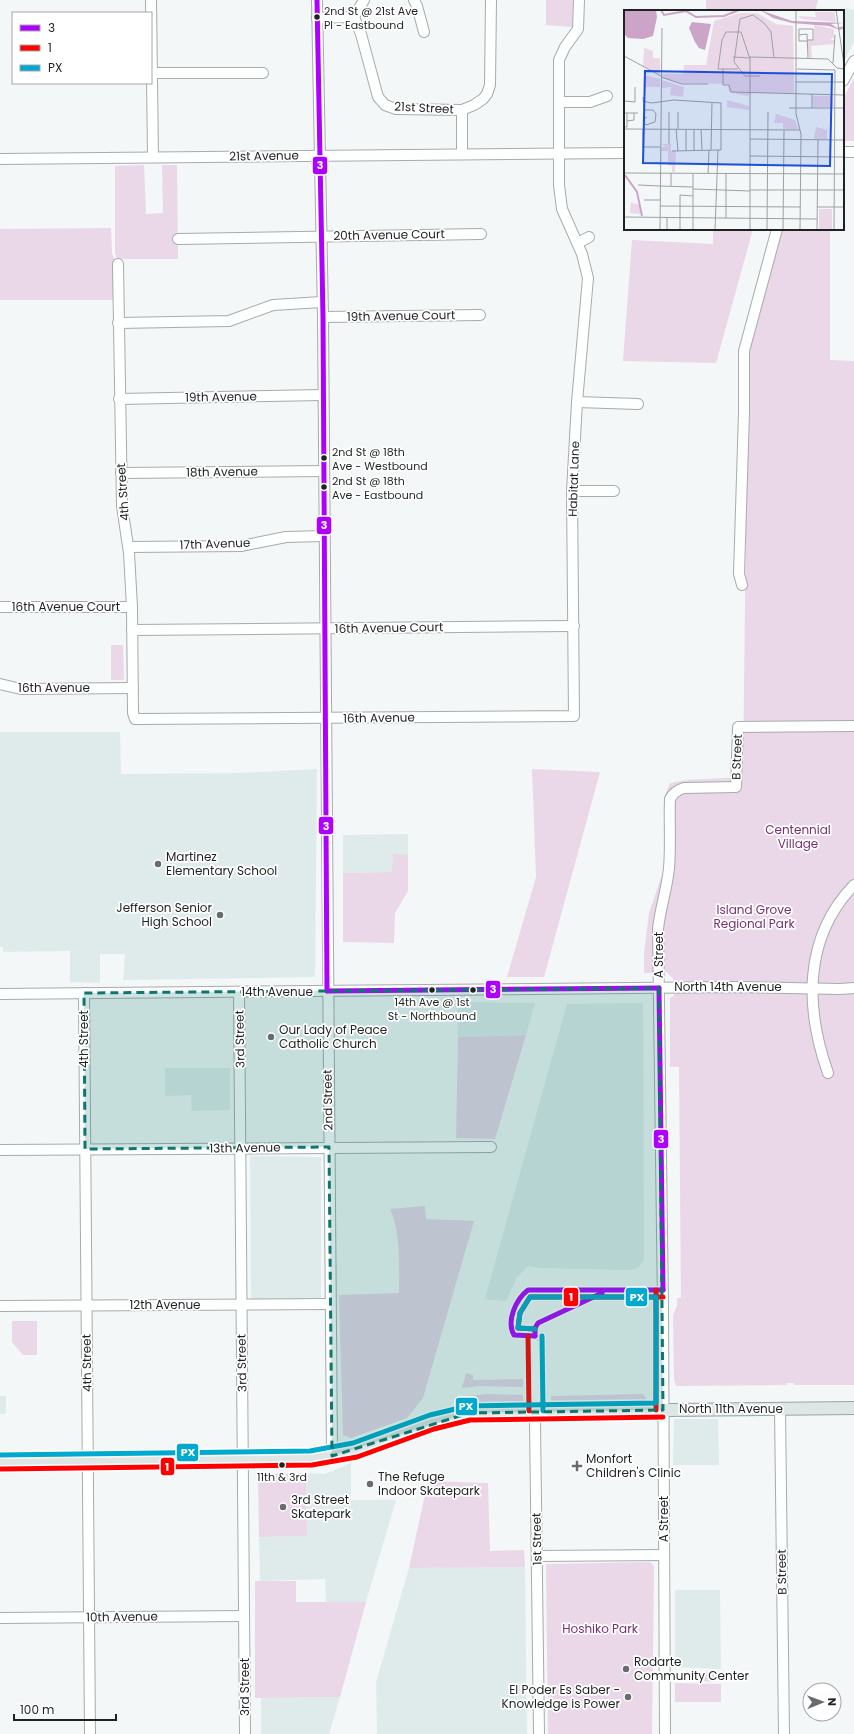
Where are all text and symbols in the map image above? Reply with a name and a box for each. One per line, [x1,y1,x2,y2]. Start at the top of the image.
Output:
place label: 2nd St @ 21st Ave Pl - Eastbound [324,3,418,33]
inset map [624,10,844,230]
legend [12,12,152,84]
marker: 2nd St @ 21st Ave Pl - Eastbound [312,12,322,22]
text: 3 [48,19,55,36]
text: 1 [48,39,52,56]
text: PX [48,59,62,76]
street label: 21st Street [394,97,454,118]
street label: 21st Avenue [229,146,299,165]
line badge: 3 [312,156,328,175]
text: 3 [317,157,324,173]
street label: 20th Avenue Court [333,225,445,244]
street label: 19th Avenue Court [347,306,455,325]
street label: 19th Avenue [185,387,257,406]
street label: Habitat Lane [564,441,583,517]
place label: 2nd St @ 18th Ave - Westbound [332,444,428,474]
marker: 2nd St @ 18th Ave - Westbound [319,453,329,463]
street label: 18th Avenue [186,462,258,481]
street label: 4th Street [112,463,133,522]
place label: 2nd St @ 18th Ave - Eastbound [332,473,423,503]
marker: 2nd St @ 18th Ave - Eastbound [319,482,329,492]
line badge: 3 [316,516,332,535]
text: 3 [321,517,328,533]
street label: 17th Avenue [179,534,251,553]
street label: 16th Avenue Court [12,598,120,615]
street label: 16th Avenue Court [335,618,443,637]
street label: 16th Avenue [18,679,90,696]
street label: 16th Avenue [343,708,415,727]
street label: B Street [727,734,746,780]
line badge: 3 [318,816,334,835]
text: 3 [323,818,330,834]
park label: Centennial Village [765,821,831,852]
place label: Martinez Elementary School [166,848,277,879]
marker: Martinez Elementary School [153,859,163,869]
place label: Jefferson Senior High School [116,899,213,930]
park label: Island Grove Regional Park [713,901,795,932]
marker: Jefferson Senior High School [215,910,225,920]
street label: A Street [650,932,667,978]
street label: North 14th Avenue [674,978,782,995]
line badge: 3 [485,980,501,999]
text: 3 [490,981,497,997]
street label: 14th Avenue [241,983,313,1000]
marker: 14th Ave @ 1st St - Northbound [427,985,437,995]
unlabelled marker [468,985,478,995]
place label: 14th Ave @ 1st St - Northbound [388,994,476,1024]
street label: 4th Street [75,1010,92,1068]
street label: 3rd Street [230,1010,249,1068]
place label: Our Lady of Peace Catholic Church [279,1021,387,1052]
marker: Our Lady of Peace Catholic Church [266,1032,276,1042]
street label: 2nd Street [318,1069,337,1131]
line badge: 3 [653,1129,669,1149]
text: 3 [658,1131,665,1147]
street label: 13th Avenue [209,1138,281,1157]
line badge: 1 [563,1287,579,1307]
line badge: PX [625,1287,648,1307]
text: 1 [569,1289,573,1305]
text: PX [630,1289,644,1305]
street label: 12th Avenue [129,1296,201,1313]
street label: 4th Street [77,1334,96,1392]
street label: 3rd Street [232,1334,251,1392]
line badge: PX [455,1397,478,1416]
text: PX [459,1398,473,1414]
street label: North 11th Avenue [679,1400,783,1417]
line badge: PX [176,1443,199,1462]
text: PX [181,1444,195,1460]
place label: Monfort Children's Clinic [586,1450,681,1481]
line badge: 1 [160,1457,175,1476]
text: 1 [165,1459,169,1475]
marker: 11th & 3rd [277,1460,287,1470]
marker: Monfort Children's Clinic [571,1460,583,1472]
place label: The Refuge Indoor Skatepark [378,1468,481,1499]
place label: 11th & 3rd [257,1469,307,1485]
marker: The Refuge Indoor Skatepark [365,1479,375,1489]
place label: 3rd Street Skatepark [291,1491,352,1522]
street label: A Street [655,1496,672,1542]
marker: 3rd Street Skatepark [278,1502,288,1512]
street label: 1st Street [528,1512,545,1566]
street label: B Street [773,1549,790,1595]
street label: 10th Avenue [86,1607,158,1626]
park label: Hoshiko Park [562,1620,639,1637]
place label: Rodarte Community Center [634,1653,749,1684]
street label: 3rd Street [236,1658,253,1716]
marker: Rodarte Community Center [621,1664,631,1674]
place label: El Poder Es Saber - Knowledge is Power [502,1681,621,1712]
north arrow [802,1682,842,1722]
marker: El Poder Es Saber - Knowledge is Power [623,1692,633,1702]
scale bar [14,1696,116,1722]
text: N [824,1698,840,1706]
text: 100 m [20,1701,54,1718]

